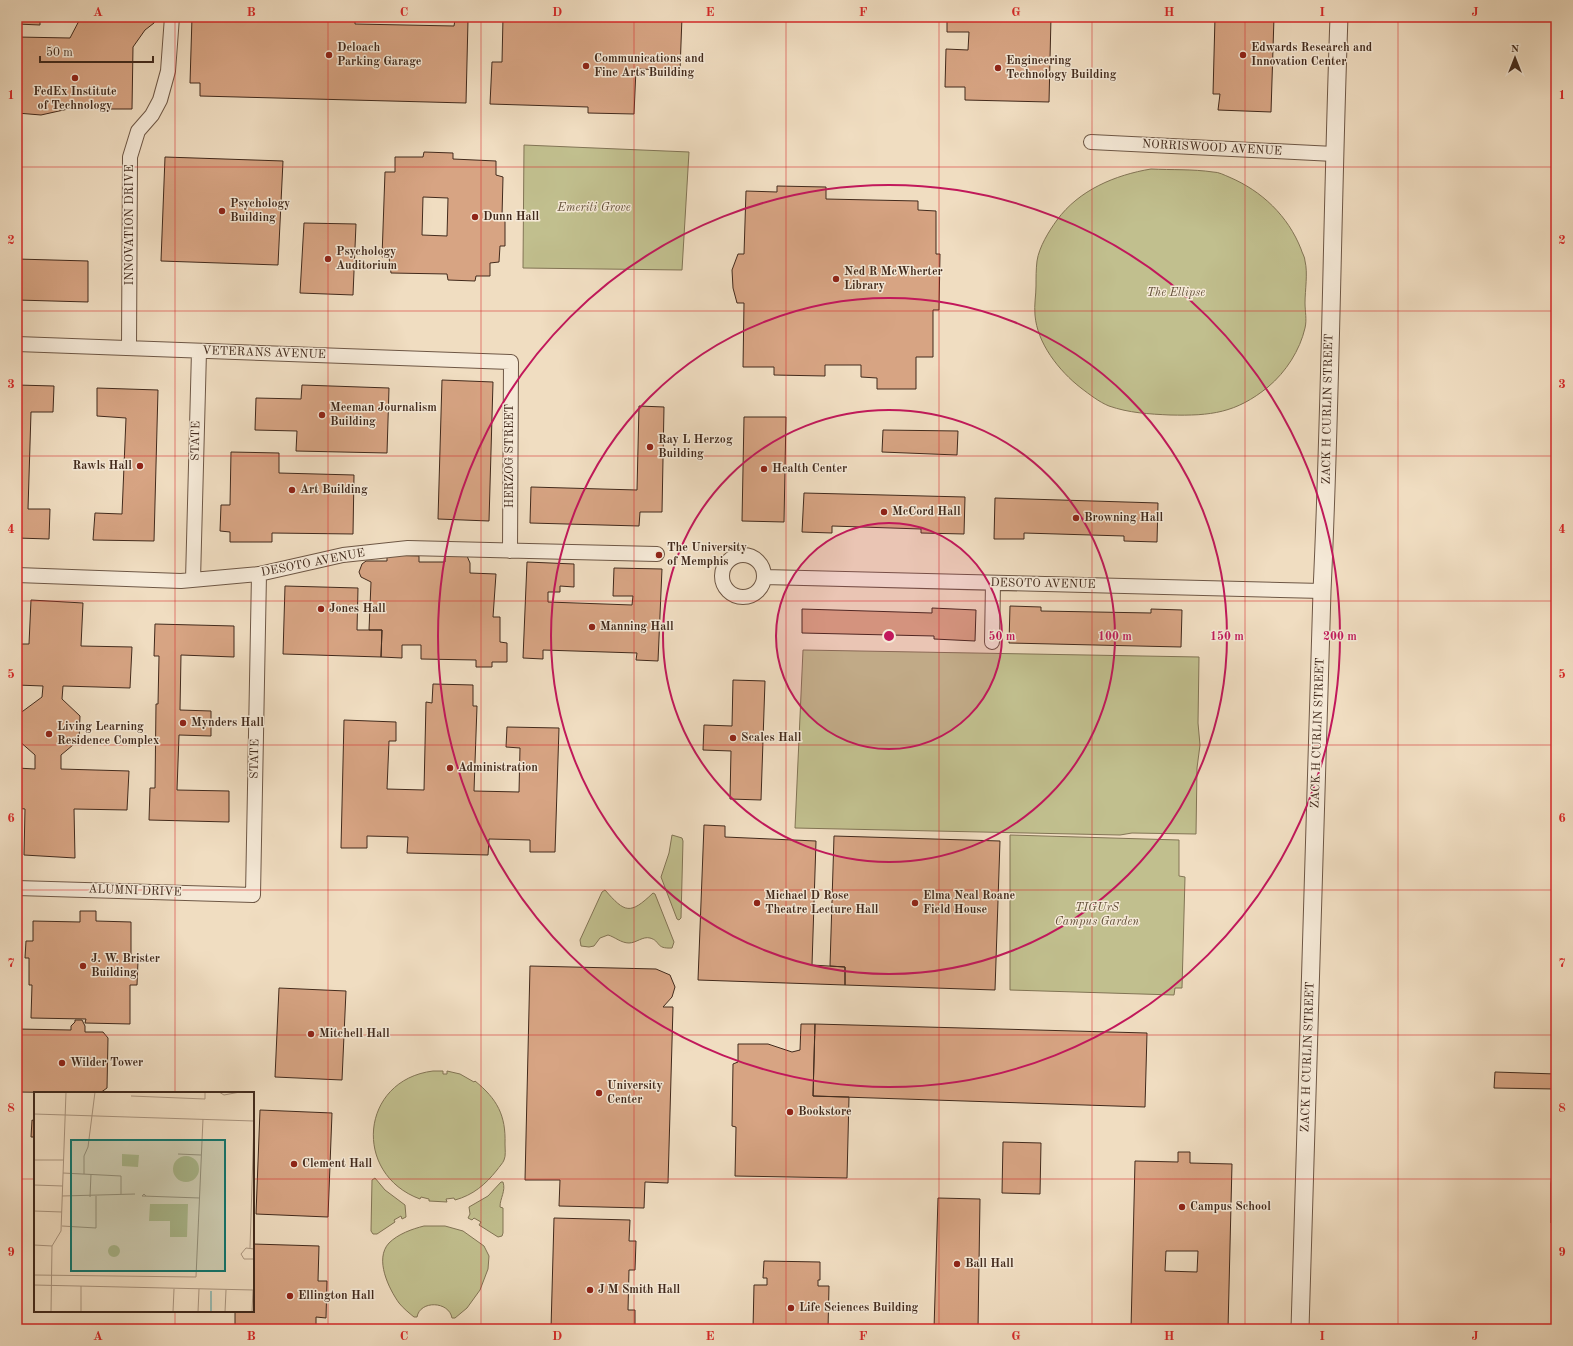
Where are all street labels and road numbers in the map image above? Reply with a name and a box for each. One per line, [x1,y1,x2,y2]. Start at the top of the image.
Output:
street label: NORRISWOOD AVENUE [1142,138,1282,158]
street label: INNOVATION DRIVE [124,165,136,285]
street label: ZACK H CURLIN STREET [1321,334,1335,484]
street label: VETERANS AVENUE [202,345,326,361]
street label: HERZOG STREET [504,404,516,508]
street label: STATE [190,421,202,461]
street label: DESOTO AVENUE [260,547,366,579]
street label: DESOTO AVENUE [990,577,1096,591]
street label: ZACK H CURLIN STREET [1309,657,1327,809]
street label: STATE [249,739,261,779]
street label: ALUMNI DRIVE [88,883,182,899]
street label: ZACK H CURLIN STREET [1299,981,1317,1133]

